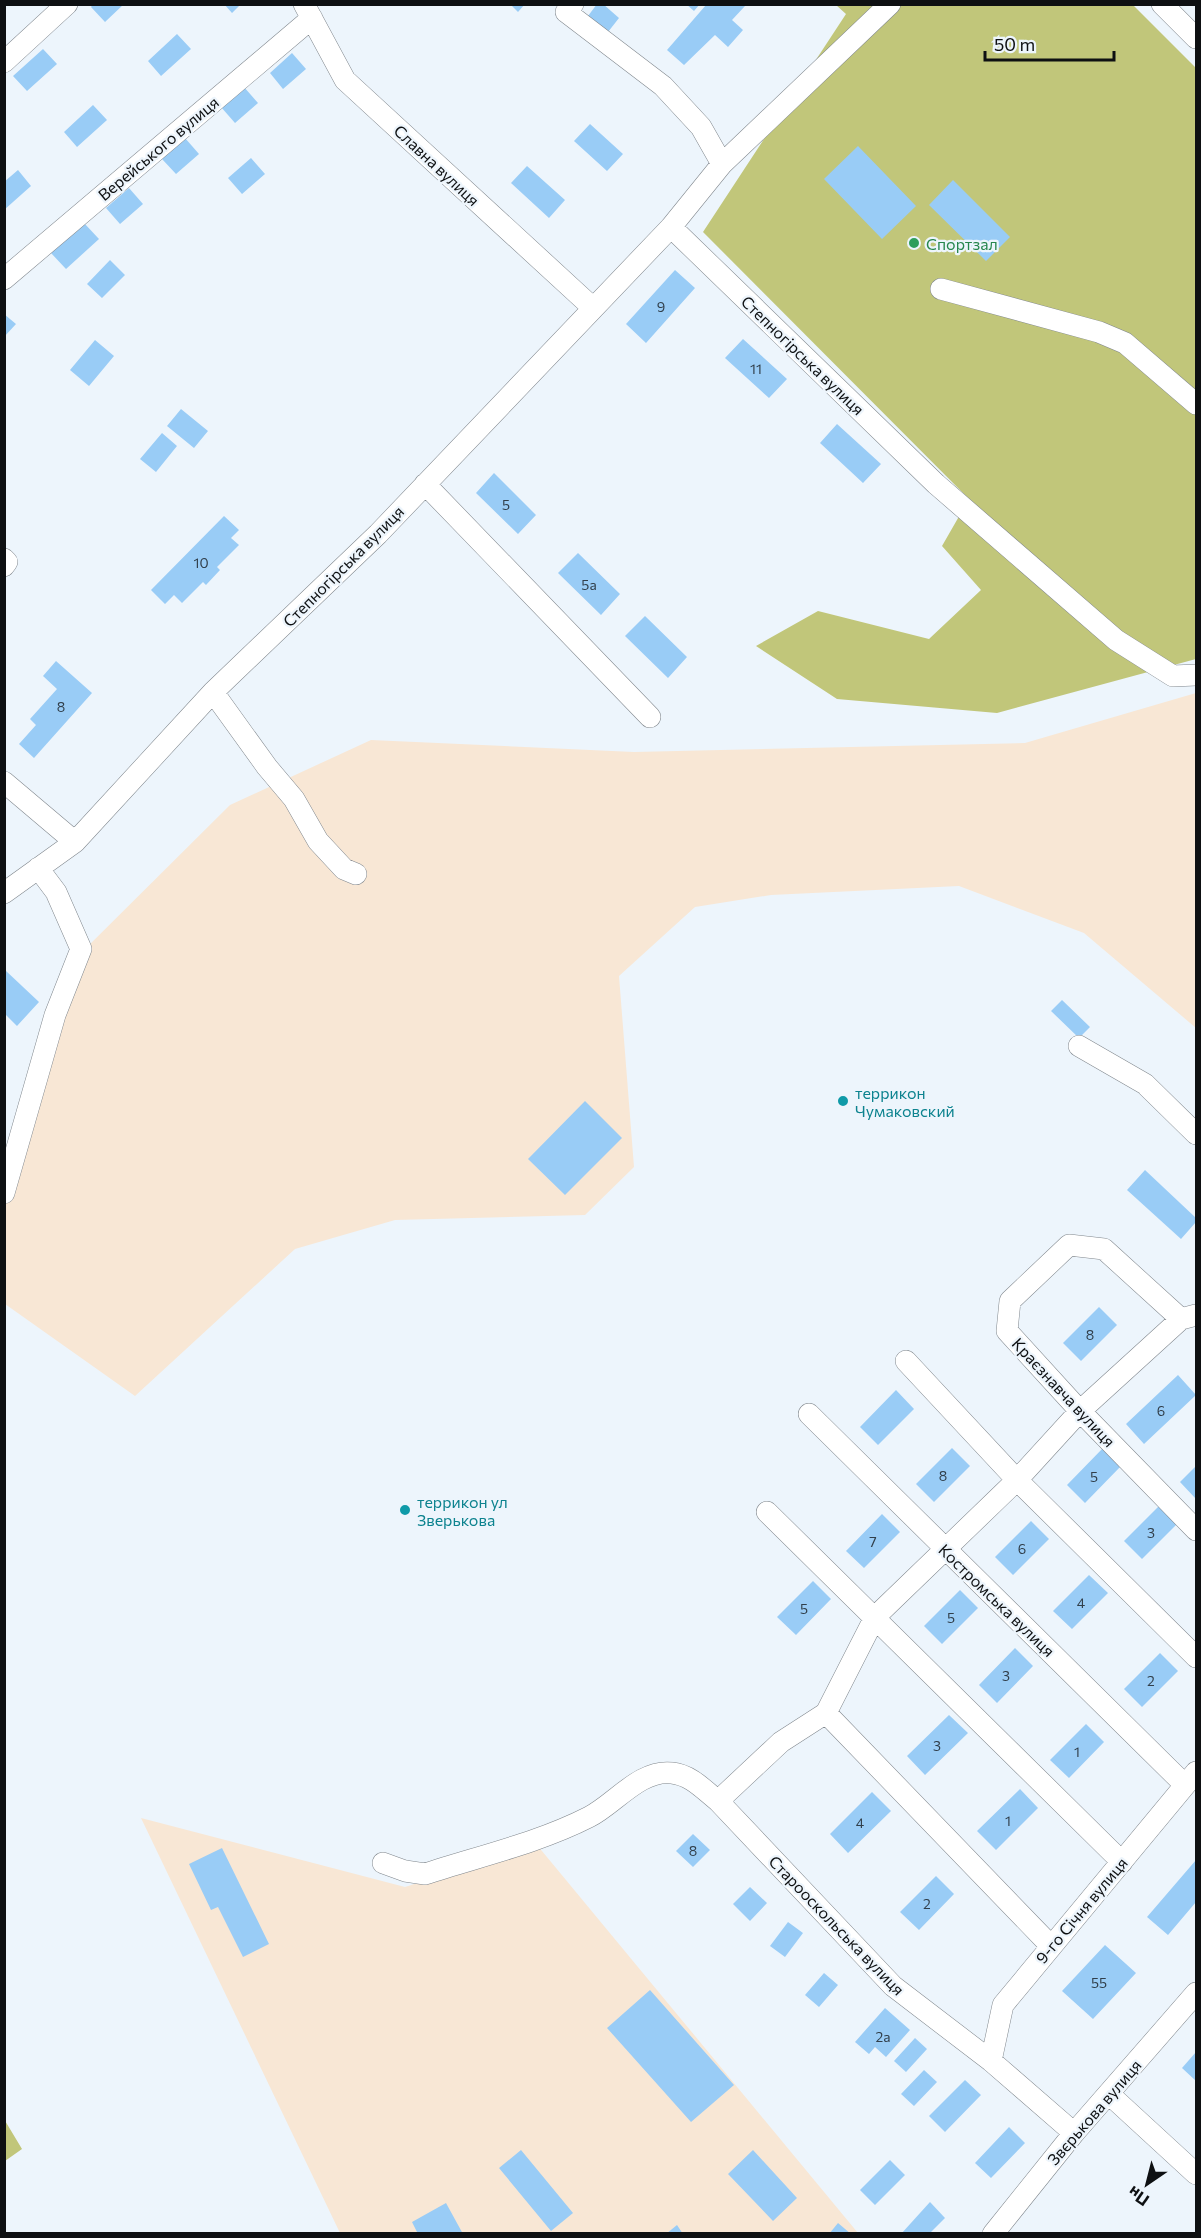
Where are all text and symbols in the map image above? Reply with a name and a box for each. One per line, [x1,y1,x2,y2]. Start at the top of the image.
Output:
scale bar [985,24,1114,62]
text: 50 m [994,33,1035,55]
street label: Верейського вулиця [94,92,222,204]
street label: Славна вулиця [390,121,484,209]
place label: Спортзал [926,234,998,253]
marker: Спортзал [907,236,921,250]
street label: Степногірська вулиця [738,291,868,419]
house number: 9 [657,298,665,315]
house number: 11 [750,360,762,377]
house number: 5 [502,496,510,513]
street label: Степногірська вулиця [279,502,407,630]
house number: 10 [193,554,209,571]
house number: 5а [581,576,597,593]
house number: 8 [57,698,65,715]
place label: террикон Чумаковский [855,1083,955,1120]
marker: террикон Чумаковский [836,1094,850,1108]
house number: 8 [1086,1326,1094,1343]
street label: Краєзнавча вулиця [1009,1334,1119,1450]
house number: 6 [1157,1402,1165,1419]
house number: 8 [939,1467,947,1484]
house number: 5 [1090,1468,1098,1485]
place label: террикон ул Зверькова [417,1492,508,1529]
marker: террикон ул Зверькова [398,1503,412,1517]
house number: 3 [1147,1524,1155,1541]
house number: 7 [869,1533,877,1550]
street label: Костромська вулиця [935,1540,1059,1660]
house number: 6 [1018,1540,1026,1557]
house number: 4 [1077,1594,1086,1611]
house number: 5 [800,1600,808,1617]
house number: 5 [947,1609,955,1626]
house number: 3 [1002,1667,1010,1684]
house number: 2 [1147,1672,1155,1689]
house number: 3 [933,1737,941,1754]
house number: 1 [1074,1743,1080,1760]
house number: 1 [1005,1812,1011,1829]
house number: 4 [856,1814,865,1831]
house number: 8 [689,1842,697,1859]
street label: Старооскольська вулиця [765,1851,909,1999]
street label: 9-го Січня вулиця [1031,1853,1131,1967]
house number: 2 [923,1895,931,1912]
house number: 55 [1091,1974,1107,1991]
house number: 2а [875,2028,891,2045]
street label: Звєрькова вулиця [1043,2056,1145,2168]
north arrow [1117,2154,1177,2214]
text: Пн [1124,2183,1152,2211]

